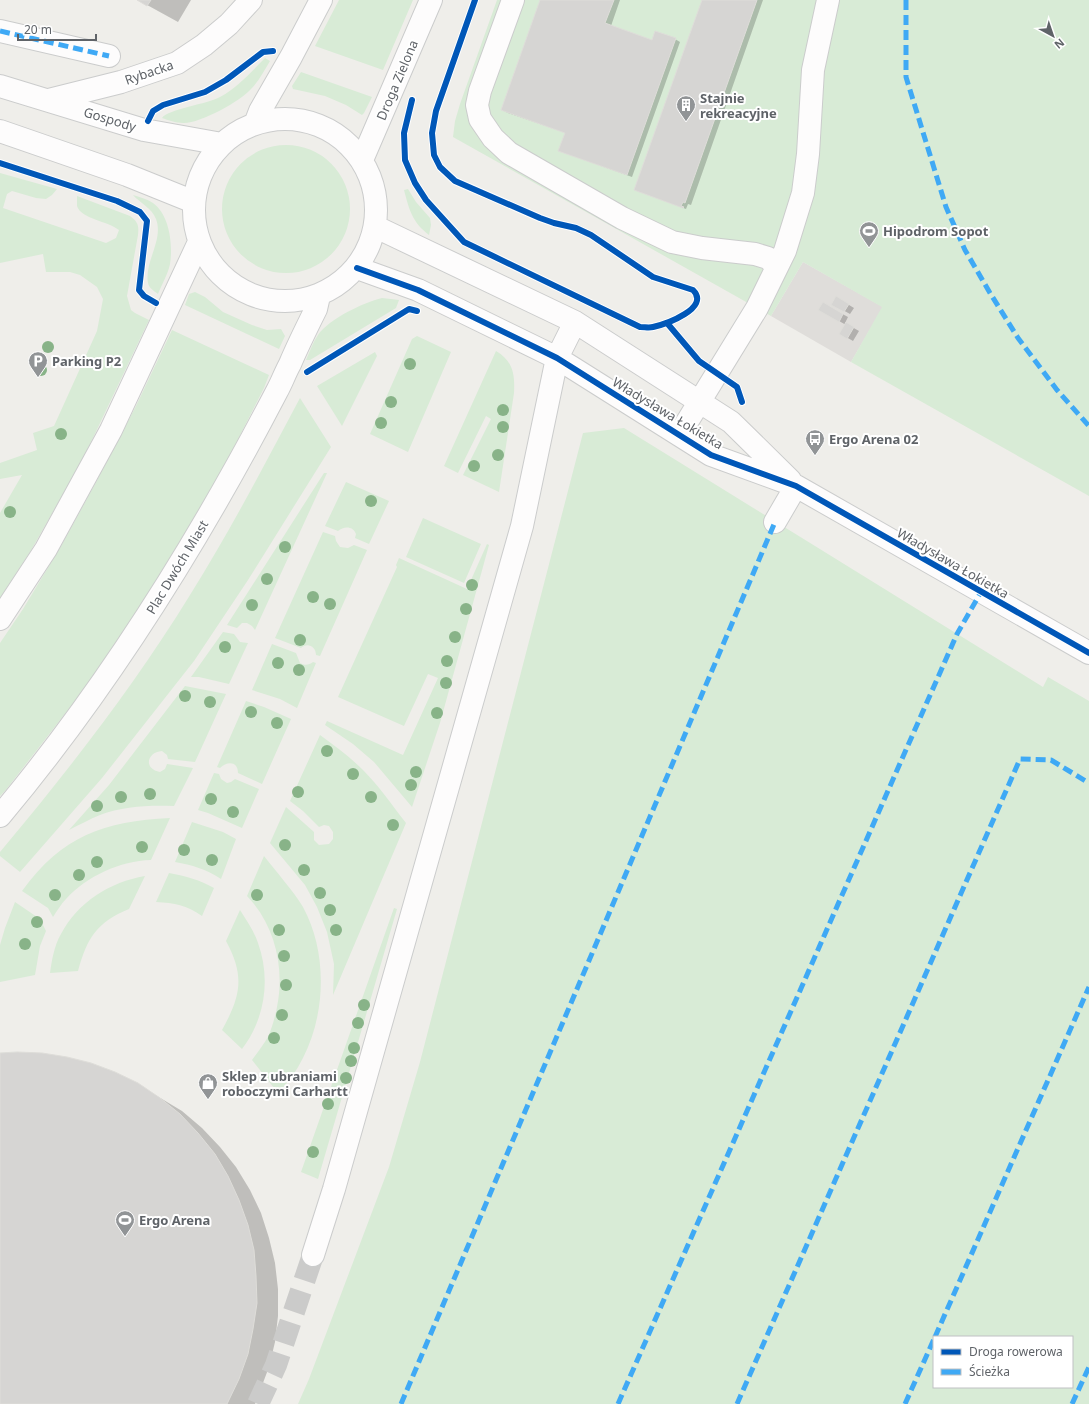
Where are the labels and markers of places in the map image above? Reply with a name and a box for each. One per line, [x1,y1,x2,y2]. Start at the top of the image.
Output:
place label: Stajnie rekreacyjne [700,89,777,122]
building icon: Stajnie rekreacyjne [675,94,697,122]
sports icon: Hipodrom Sopot [858,220,880,248]
place label: Hipodrom Sopot [883,222,989,240]
parking icon: Parking P2 [27,350,49,378]
place label: Parking P2 [52,352,121,370]
bus stop icon: Ergo Arena 02 [804,428,826,456]
place label: Ergo Arena 02 [829,430,918,448]
place label: Sklep z ubraniami roboczymi Carhartt [222,1067,348,1100]
shop icon: Sklep z ubraniami roboczymi Carhartt [197,1072,219,1100]
sports icon: Ergo Arena [114,1209,136,1237]
place label: Ergo Arena [139,1211,210,1229]

